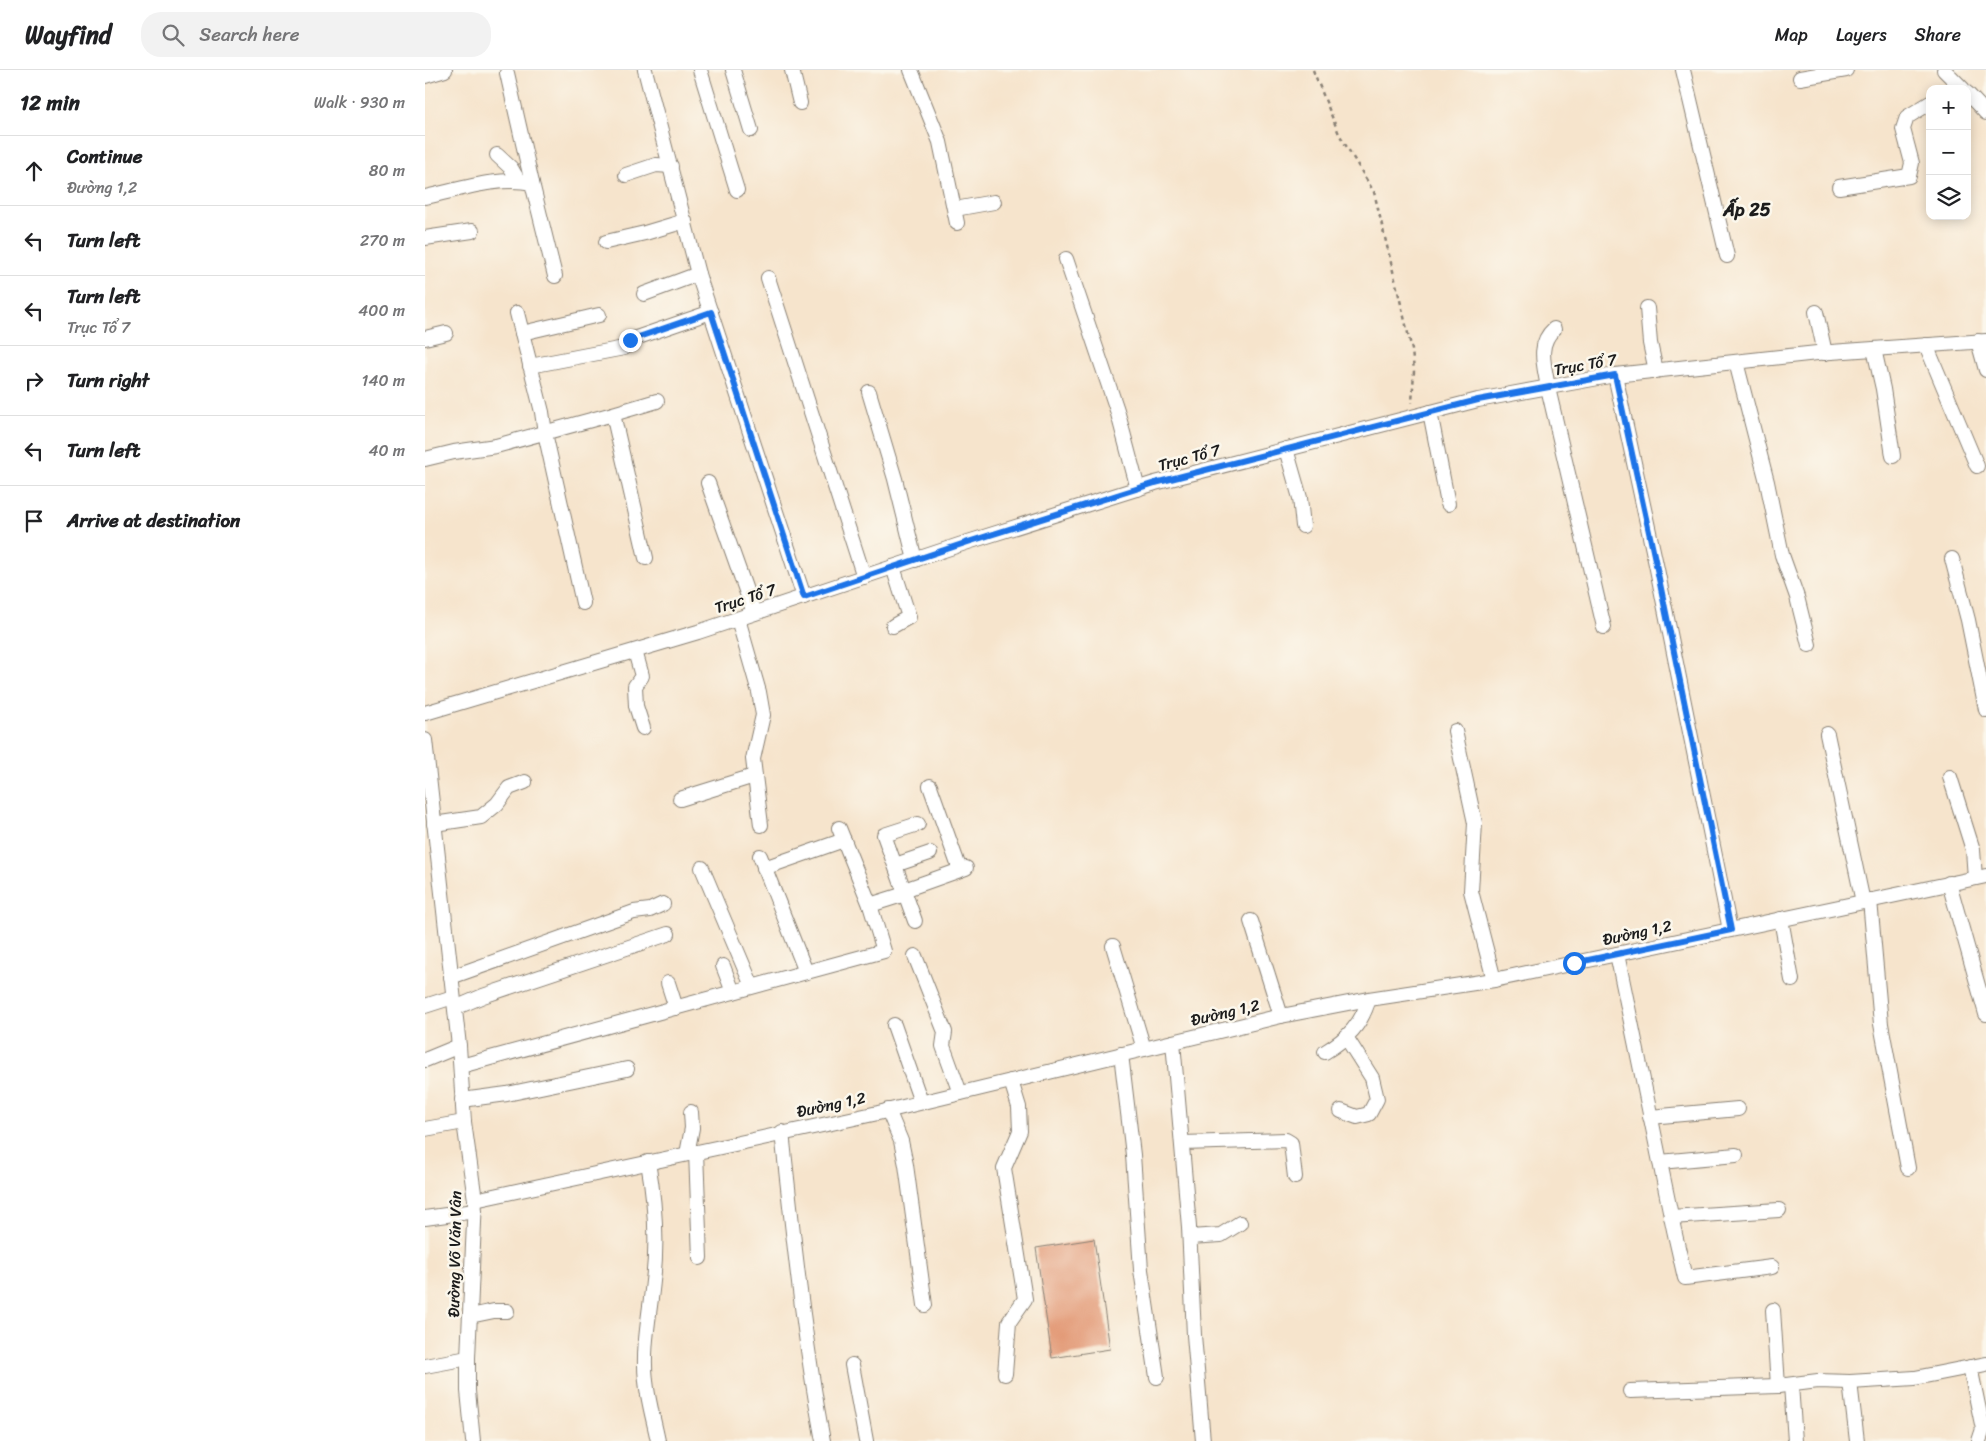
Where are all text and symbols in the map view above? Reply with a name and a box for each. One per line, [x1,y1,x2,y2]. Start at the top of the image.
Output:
search box [141,12,491,57]
text: Wayfind [25,14,111,56]
text: Search here [199,18,299,51]
text: Map [1775,19,1808,51]
text: Layers [1836,19,1887,51]
text: Share [1915,19,1961,51]
icon: search [159,21,187,49]
text: 12 min [20,84,80,122]
map controls [1926,85,1971,220]
button: + [1926,85,1971,130]
text: Walk · 930 m [314,88,405,117]
button: − [1926,130,1971,175]
text: Continue [67,140,143,173]
text: 80 m [369,156,405,185]
icon: ahead [20,157,48,185]
text: Đường 1,2 [67,173,137,202]
button: layers [1926,175,1971,220]
district label: Ấp 25 [1722,194,1771,226]
text: Turn left [67,224,140,257]
text: 270 m [360,226,405,255]
icon: left [20,227,48,255]
text: Turn left [67,280,140,313]
text: 400 m [358,296,405,325]
icon: left [20,297,48,325]
text: Trục Tổ 7 [67,313,130,342]
route end [619,329,642,352]
street label: Trục Tổ 7 [1551,345,1620,384]
text: Turn right [67,364,149,397]
text: 140 m [362,366,405,395]
icon: right [20,367,48,395]
text: Turn left [67,434,140,467]
street label: Trục Tổ 7 [1155,435,1224,480]
text: 40 m [368,436,405,465]
icon: left [20,437,48,465]
text: Arrive at destination [67,504,240,537]
icon: arrive [20,507,48,535]
street label: Trục Tổ 7 [711,575,781,622]
street label: Đường 1,2 [1600,911,1674,954]
route start [1563,952,1586,975]
street label: Đường 1,2 [1188,990,1263,1035]
street label: Đường 1,2 [794,1083,868,1126]
street label: Đường Võ Văn Vân [439,1190,470,1318]

